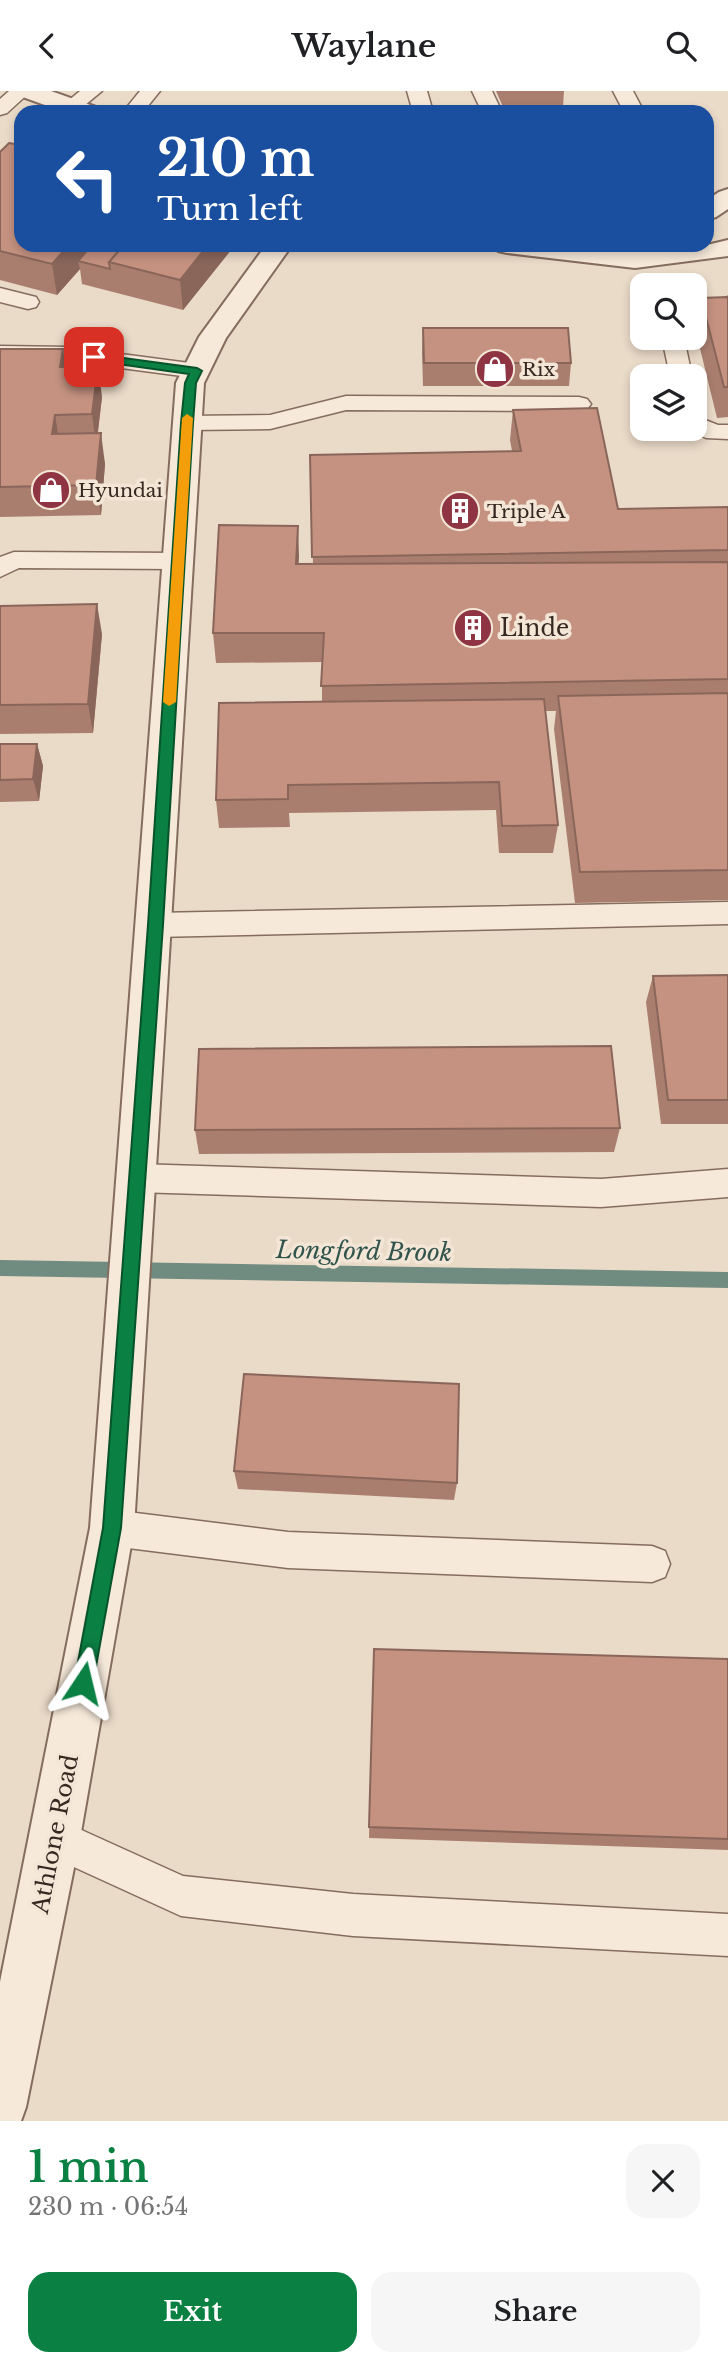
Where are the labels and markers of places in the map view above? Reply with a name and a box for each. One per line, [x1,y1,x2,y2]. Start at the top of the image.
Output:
pin [64,327,124,387]
shop icon: Rix [474,348,516,390]
place label: Rix [522,358,555,381]
shop icon: Hyundai [30,469,72,511]
place label: Hyundai [78,479,163,502]
building icon: Triple A [439,490,481,532]
place label: Triple A [487,500,566,523]
building icon: Linde [452,607,494,649]
place label: Linde [500,614,569,642]

